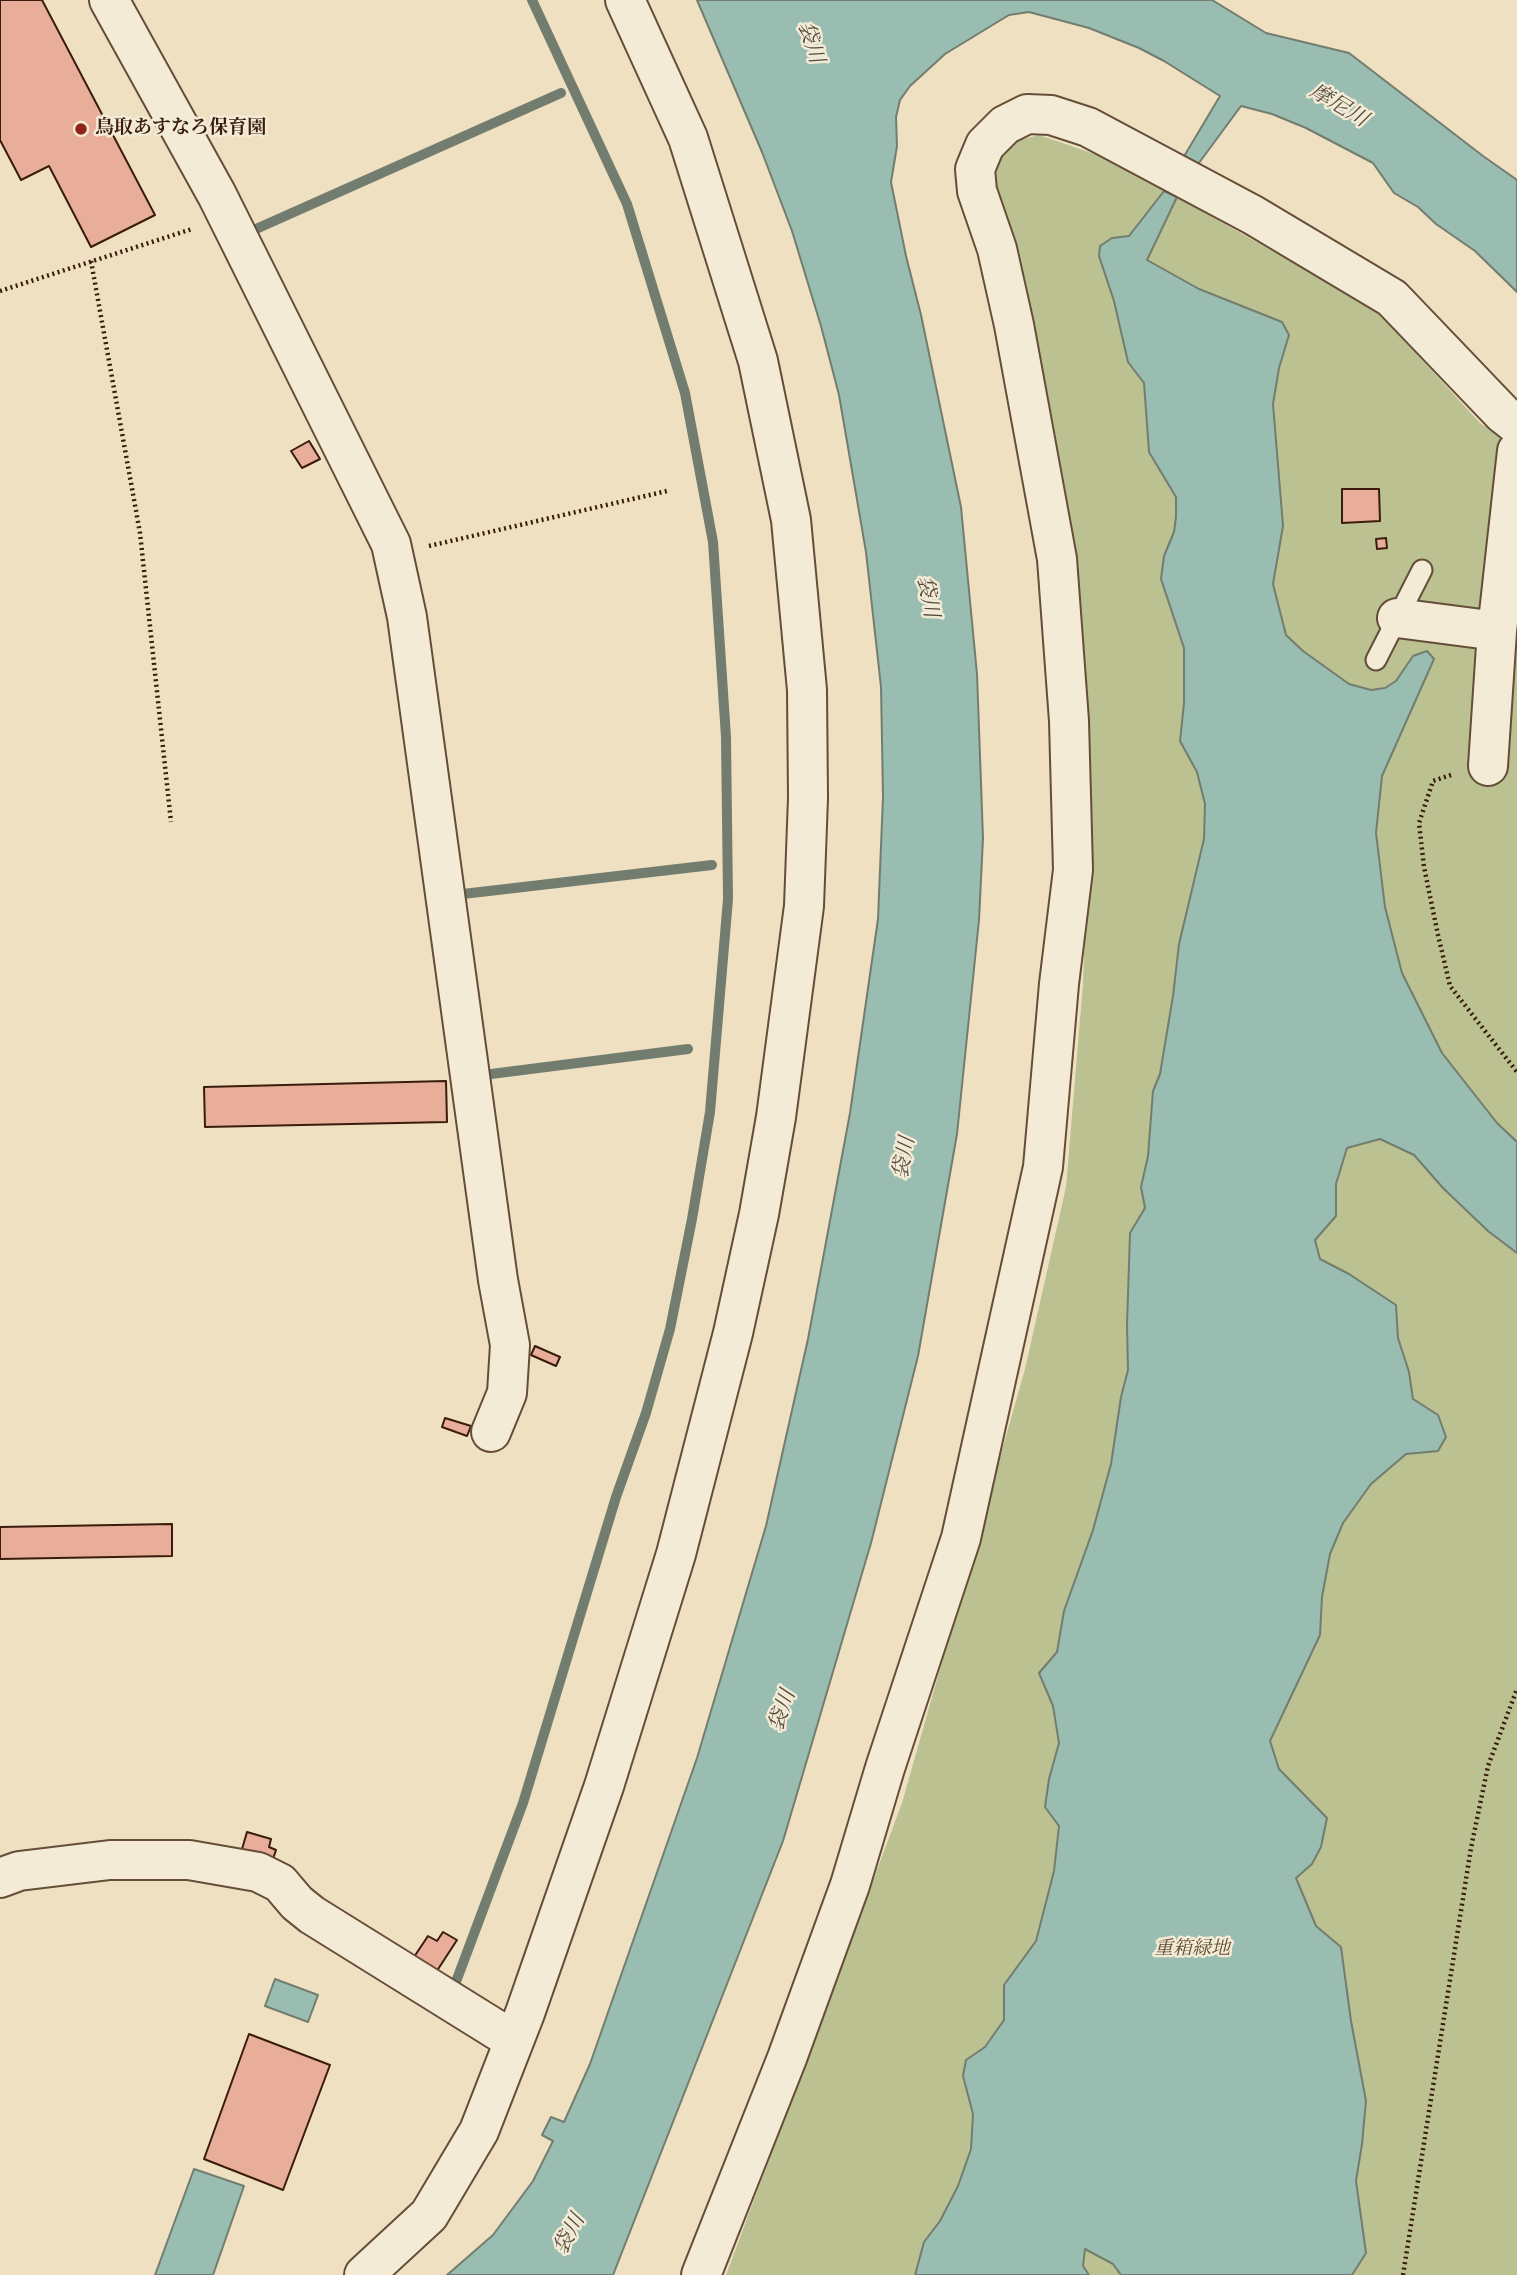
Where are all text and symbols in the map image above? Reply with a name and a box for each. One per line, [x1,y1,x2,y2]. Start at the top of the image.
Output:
water label: 袋川 [791,19,827,67]
water label: 摩尼川 [1305,80,1371,134]
place label: 鳥取あすなろ保育園 [95,118,266,140]
marker: 鳥取あすなろ保育園 [73,121,89,137]
water label: 袋川 [910,574,942,620]
water label: 袋川 [890,1135,922,1181]
water label: 袋川 [765,1687,803,1735]
park label: 重箱緑地 [1154,1939,1230,1961]
water label: 袋川 [550,2211,592,2259]

